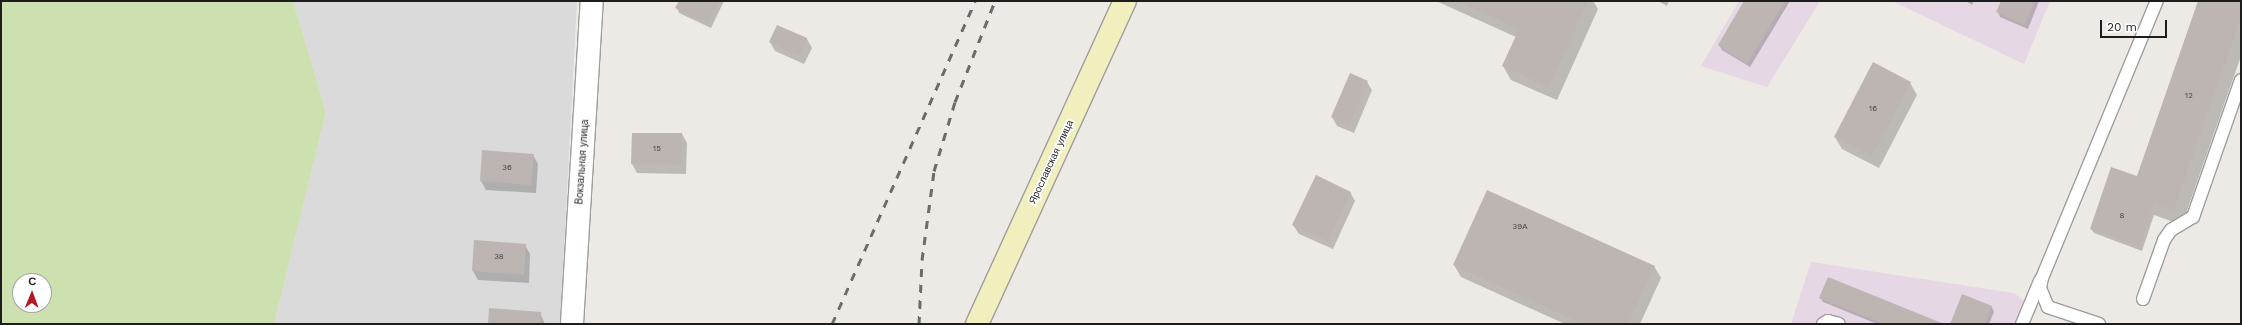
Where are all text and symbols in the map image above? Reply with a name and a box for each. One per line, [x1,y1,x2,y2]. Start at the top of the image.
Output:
scale bar [2102,12,2169,38]
text: 20 m [2107,20,2137,34]
house number: 12 [2185,91,2193,101]
house number: 16 [1869,104,1877,114]
street label: Ярославская улица [1026,118,1076,206]
street label: Вокзальная улица [573,119,591,205]
house number: 15 [653,144,661,154]
house number: 36 [502,163,512,173]
house number: 8 [2120,211,2124,221]
house number: 39А [1513,222,1527,232]
house number: 38 [494,252,504,262]
north arrow [12,273,52,313]
text: С [28,275,36,288]

